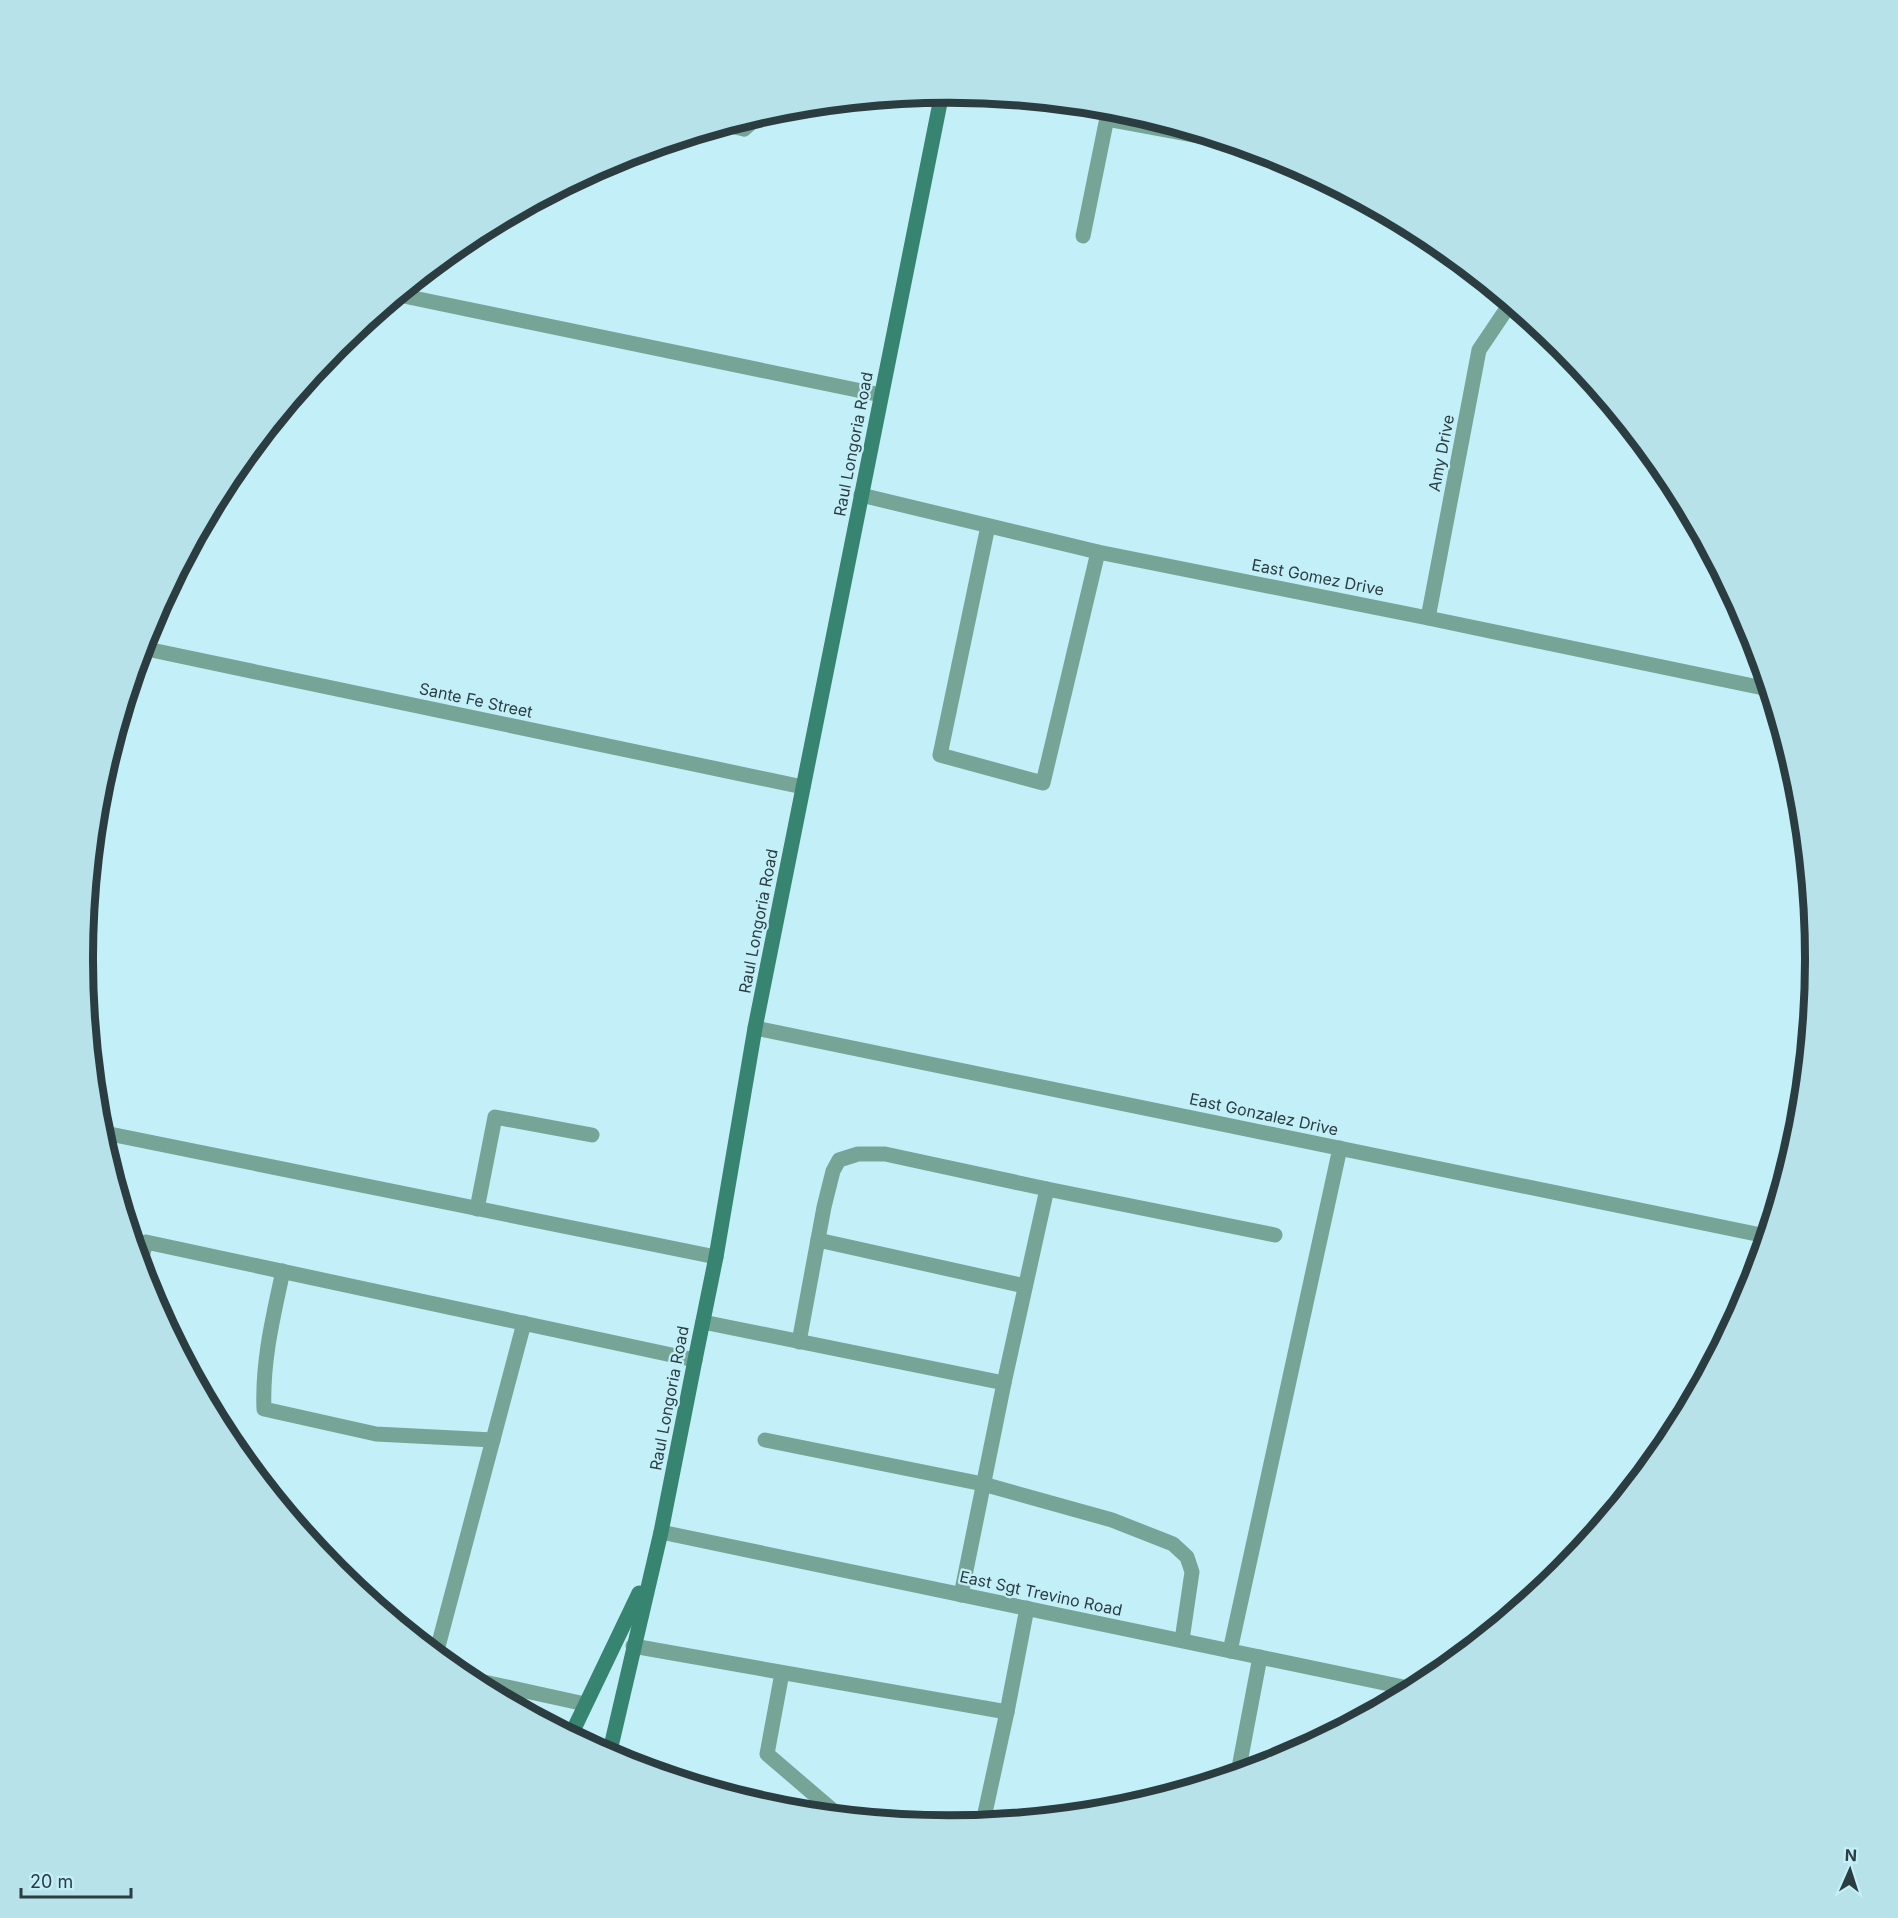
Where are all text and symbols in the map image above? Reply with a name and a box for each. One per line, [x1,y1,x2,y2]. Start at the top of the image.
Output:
street label: Raul Longoria Road [829,370,877,518]
street label: Amy Drive [1424,413,1458,493]
street label: East Gomez Drive [1250,554,1386,600]
street label: Sante Fe Street [417,678,535,722]
street label: Raul Longoria Road [734,847,782,995]
street label: East Gonzalez Drive [1188,1088,1340,1140]
street label: Raul Longoria Road [645,1324,693,1472]
street label: East Sgt Trevino Road [958,1566,1124,1620]
north arrow [1820,1840,1880,1900]
text: N [1844,1845,1857,1865]
scale bar [21,1861,130,1899]
text: 20 m [30,1871,73,1892]

